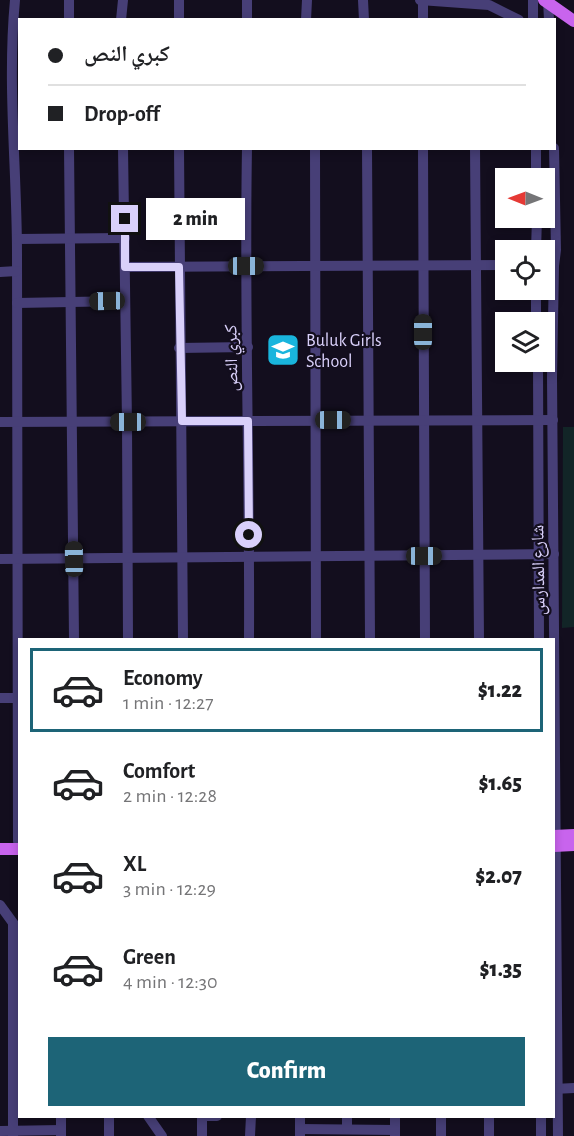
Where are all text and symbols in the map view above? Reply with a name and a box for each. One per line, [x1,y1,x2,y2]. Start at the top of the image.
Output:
text: كبري النص [84,43,170,65]
text: Drop-off [84,103,160,125]
north arrow [495,168,555,228]
map controls [495,168,555,372]
callout: 2 min [146,198,245,240]
route end [111,205,138,232]
text: 2 min [173,209,218,229]
button: locate [495,240,555,300]
car [228,257,264,275]
car [89,292,125,310]
button: layers [495,312,555,372]
car [414,314,432,350]
street label: كبري النص [222,324,246,392]
school or university icon: Buluk Girls School [265,332,301,368]
place label: Buluk Girls School [306,332,382,371]
car [315,411,351,429]
car [110,413,146,431]
route start [235,521,262,548]
street label: شارع المدارس [529,524,550,615]
car [65,541,83,577]
car [406,547,442,565]
icon: car [51,663,105,717]
text: Economy [123,667,203,689]
text: $1.22 [478,679,522,701]
text: 1 min · 12:27 [123,693,214,713]
icon: car [51,756,105,810]
text: Comfort [123,760,195,782]
text: $1.65 [478,772,522,794]
text: 2 min · 12:28 [123,786,217,806]
icon: car [51,849,105,903]
text: XL [123,853,146,875]
text: $2.07 [475,865,522,887]
text: 3 min · 12:29 [123,879,216,899]
icon: car [51,942,105,996]
text: Green [123,946,176,968]
text: $1.35 [479,958,522,980]
text: 4 min · 12:30 [123,972,218,992]
button: Confirm [48,1037,525,1106]

